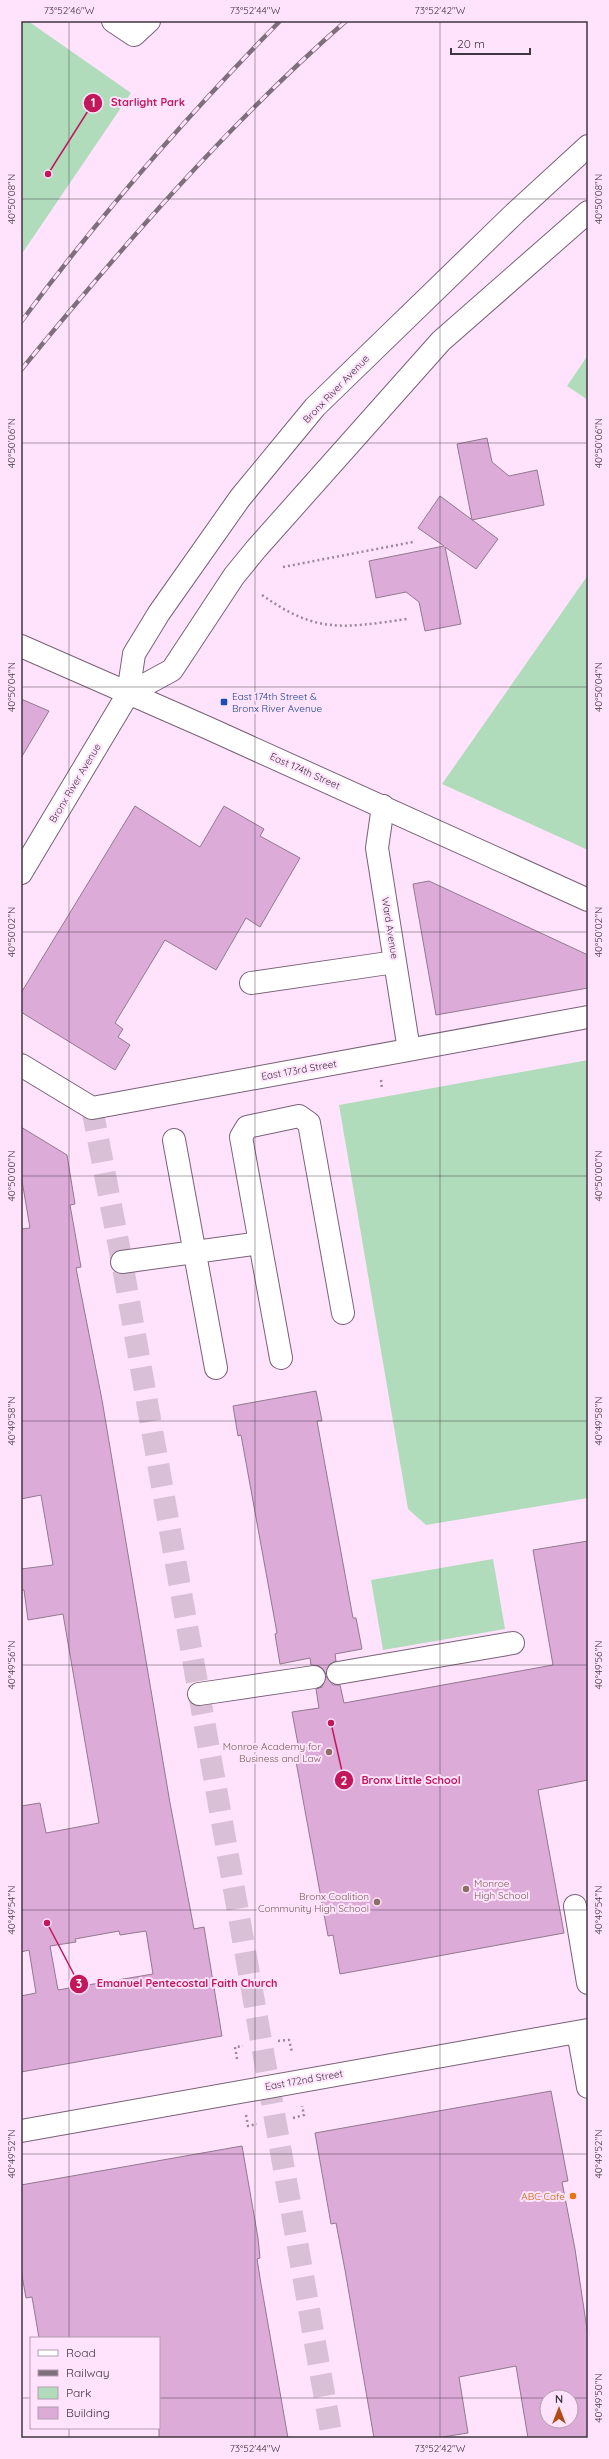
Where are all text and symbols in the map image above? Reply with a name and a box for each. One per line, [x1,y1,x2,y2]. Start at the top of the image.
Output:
text: 73°52'46"W [44,4,95,17]
text: 73°52'44"W [230,4,281,17]
text: 73°52'42"W [415,4,466,17]
scale bar [451,30,530,56]
text: 20 m [457,36,485,51]
callout: Starlight Park [83,91,193,114]
text: 1 [91,95,95,110]
text: Starlight Park [111,95,185,109]
text: 40°50'08"N [5,174,18,224]
text: 40°50'08"N [592,174,605,224]
street label: Bronx River Avenue [300,352,372,426]
text: 40°50'06"N [5,418,18,468]
text: 40°50'06"N [592,418,605,468]
text: 40°50'04"N [5,662,18,712]
text: 40°50'04"N [592,662,605,712]
place label: East 174th Street & Bronx River Avenue [232,690,322,715]
marker: East 174th Street & Bronx River Avenue [219,697,229,707]
street label: Bronx River Avenue [46,741,104,825]
street label: East 174th Street [268,750,343,793]
street label: Ward Avenue [379,896,401,960]
text: 40°50'02"N [5,907,18,957]
text: 40°50'02"N [592,907,605,957]
street label: East 173rd Street [260,1057,338,1083]
text: 40°50'00"N [5,1151,18,1201]
text: 40°50'00"N [592,1151,605,1201]
text: 40°49'58"N [5,1396,18,1446]
text: 40°49'58"N [592,1396,605,1446]
text: 40°49'56"N [5,1640,18,1690]
text: 40°49'56"N [592,1640,605,1690]
place label: Monroe Academy for Business and Law [223,1740,321,1765]
marker: Monroe Academy for Business and Law [324,1747,334,1757]
callout: Bronx Little School [334,1769,469,1792]
text: 2 [341,1773,348,1788]
text: Bronx Little School [361,1773,461,1787]
place label: Monroe High School [474,1877,529,1902]
marker: Monroe High School [461,1884,471,1894]
text: 40°49'54"N [5,1886,18,1934]
text: 40°49'54"N [592,1886,605,1934]
place label: Bronx Coalition Community High School [258,1890,369,1915]
marker: Bronx Coalition Community High School [372,1897,382,1907]
callout: Emanuel Pentecostal Faith Church [69,1972,286,1995]
text: 3 [76,1976,82,1991]
text: Emanuel Pentecostal Faith Church [97,1976,277,1990]
street label: East 172nd Street [264,2067,345,2093]
text: 40°49'52"N [5,2129,18,2179]
text: 40°49'52"N [592,2129,605,2179]
place label: ABC Cafe [521,2190,565,2203]
marker: ABC Cafe [568,2191,578,2201]
legend [30,2337,160,2429]
text: Road [66,2345,96,2360]
text: Railway [66,2365,110,2380]
text: 40°49'50"N [592,2373,605,2423]
text: Park [66,2385,91,2400]
north arrow [539,2389,579,2429]
text: N [555,2392,563,2406]
text: Building [66,2405,110,2420]
text: 73°52'44"W [230,2442,281,2455]
text: 73°52'42"W [415,2442,466,2455]

